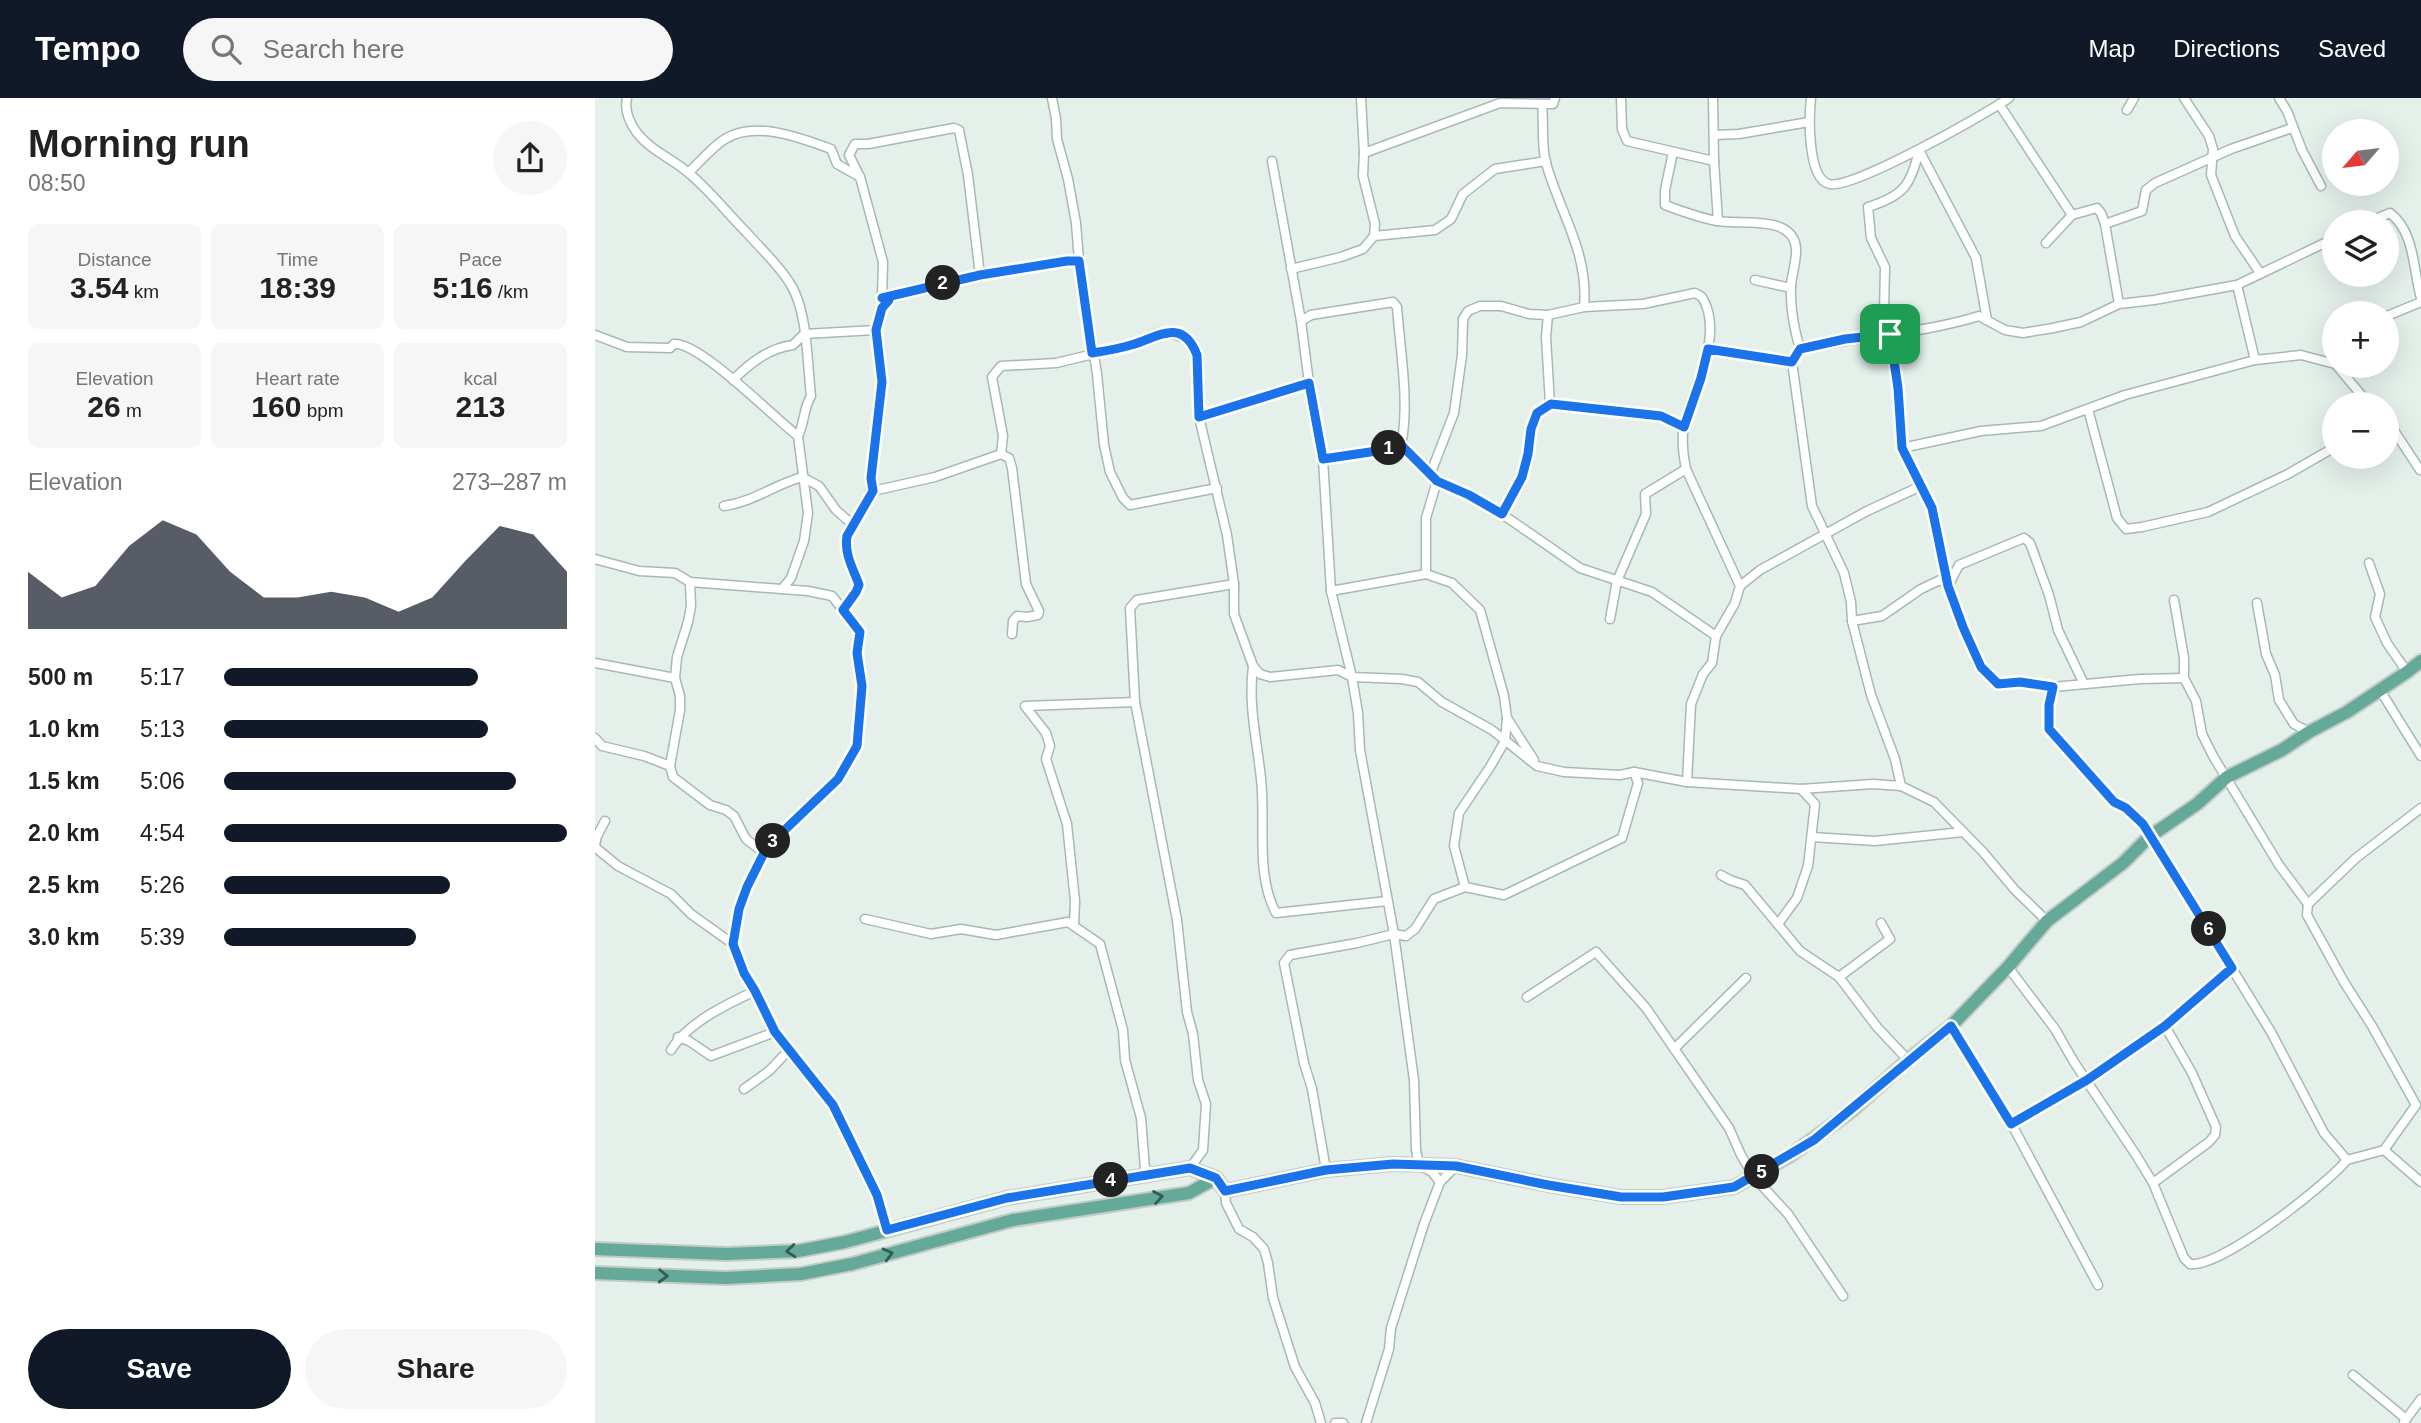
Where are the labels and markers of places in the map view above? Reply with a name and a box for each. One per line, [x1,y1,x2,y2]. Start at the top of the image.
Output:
pin: 2 [925,266,961,300]
pin [1860,304,1920,364]
pin: 1 [1371,430,1407,466]
pin: 3 [755,824,791,858]
pin: 6 [2191,912,2227,946]
pin: 5 [1745,1154,1779,1190]
pin: 4 [1093,1162,1129,1198]

